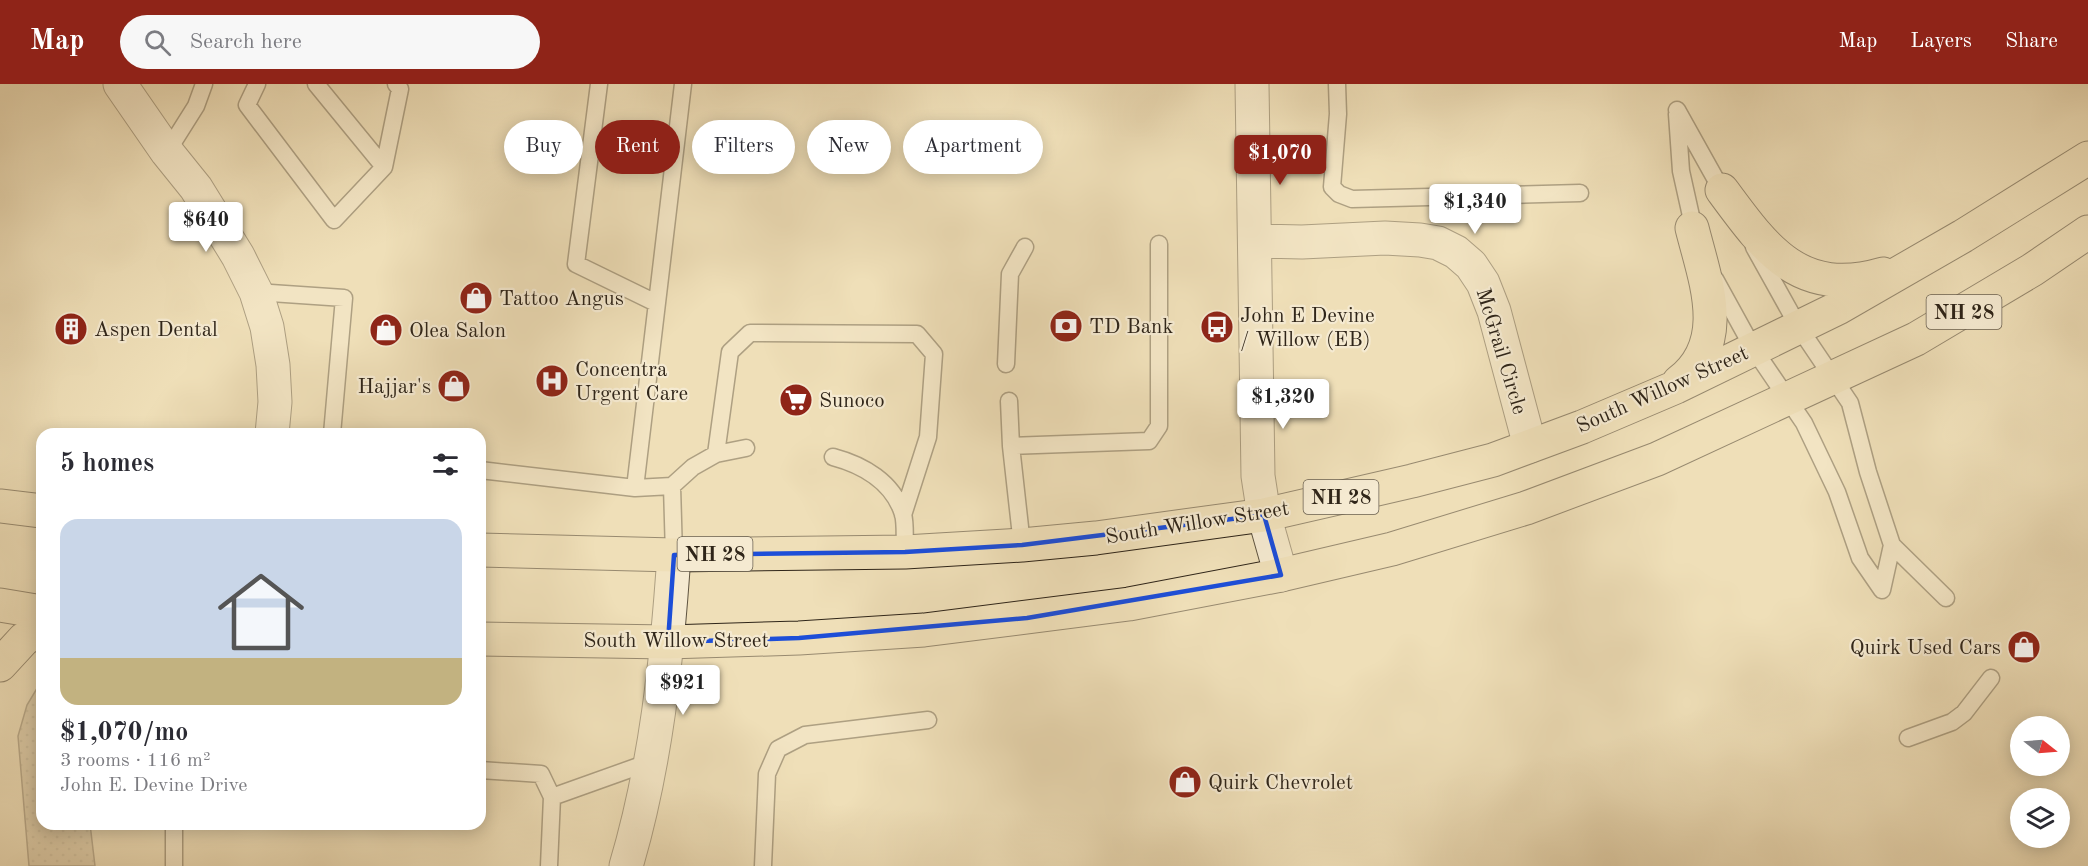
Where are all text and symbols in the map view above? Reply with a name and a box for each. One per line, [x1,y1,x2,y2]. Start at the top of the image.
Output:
search box [120,15,540,69]
icon: search [141,26,174,59]
text: Map [30,28,84,56]
text: Search here [189,31,302,53]
text: Map [1838,31,1877,52]
text: Layers [1910,31,1972,52]
text: Share [2005,31,2058,52]
chip: Buy [504,120,583,174]
chip: Rent [595,120,680,174]
chip: Filters [692,120,795,174]
chip: New [807,120,891,174]
chip: Apartment [903,120,1043,174]
pin: $1,070 [1231,135,1329,186]
text: $1,070 [1248,144,1312,164]
pin: $1,340 [1426,184,1524,235]
text: $1,340 [1443,193,1507,213]
pin: $640 [170,202,242,253]
text: $640 [183,211,229,231]
shop icon: Tattoo Angus [458,280,494,316]
street label: McGrail Circle [1471,286,1530,417]
place label: Tattoo Angus [499,289,624,310]
road number: NH 28 [1926,295,2002,329]
place label: John E Devine / Willow (EB) [1240,306,1375,351]
bank icon: TD Bank [1048,308,1084,344]
bus stop icon: John E Devine / Willow (EB) [1199,309,1235,345]
building icon: Aspen Dental [53,311,89,347]
shop icon: Olea Salon [368,312,404,348]
place label: TD Bank [1089,317,1173,338]
place label: Aspen Dental [94,320,218,341]
place label: Olea Salon [409,321,506,342]
street label: South Willow Street [1574,343,1752,438]
place label: Concentra Urgent Care [575,360,688,405]
hospital icon: Concentra Urgent Care [534,363,570,399]
shop icon: Hajjar's [436,368,472,404]
place label: Hajjar's [358,377,431,398]
pin: $1,320 [1234,379,1332,430]
supermarket icon: Sunoco [778,382,814,418]
text: $1,320 [1251,388,1315,408]
place label: Sunoco [819,391,885,412]
icon: filters [429,448,462,481]
text: 5 homes [60,451,154,477]
road number: NH 28 [1304,480,1378,514]
street label: South Willow Street [1104,499,1291,548]
road number: NH 28 [678,537,752,571]
icon: home [207,558,315,666]
shop icon: Quirk Used Cars [2006,629,2042,665]
street label: South Willow Street [583,631,769,652]
place label: Quirk Used Cars [1850,638,2001,659]
pin: $921 [647,665,719,716]
text: $921 [660,674,706,694]
north arrow [2010,716,2070,776]
map controls [2010,716,2070,848]
text: $1,070/mo [60,720,188,746]
text: 3 rooms · 116 m² [60,751,210,771]
shop icon: Quirk Chevrolet [1167,764,1203,800]
place label: Quirk Chevrolet [1208,773,1353,794]
text: John E. Devine Drive [60,776,247,796]
button: layers [2010,788,2070,848]

